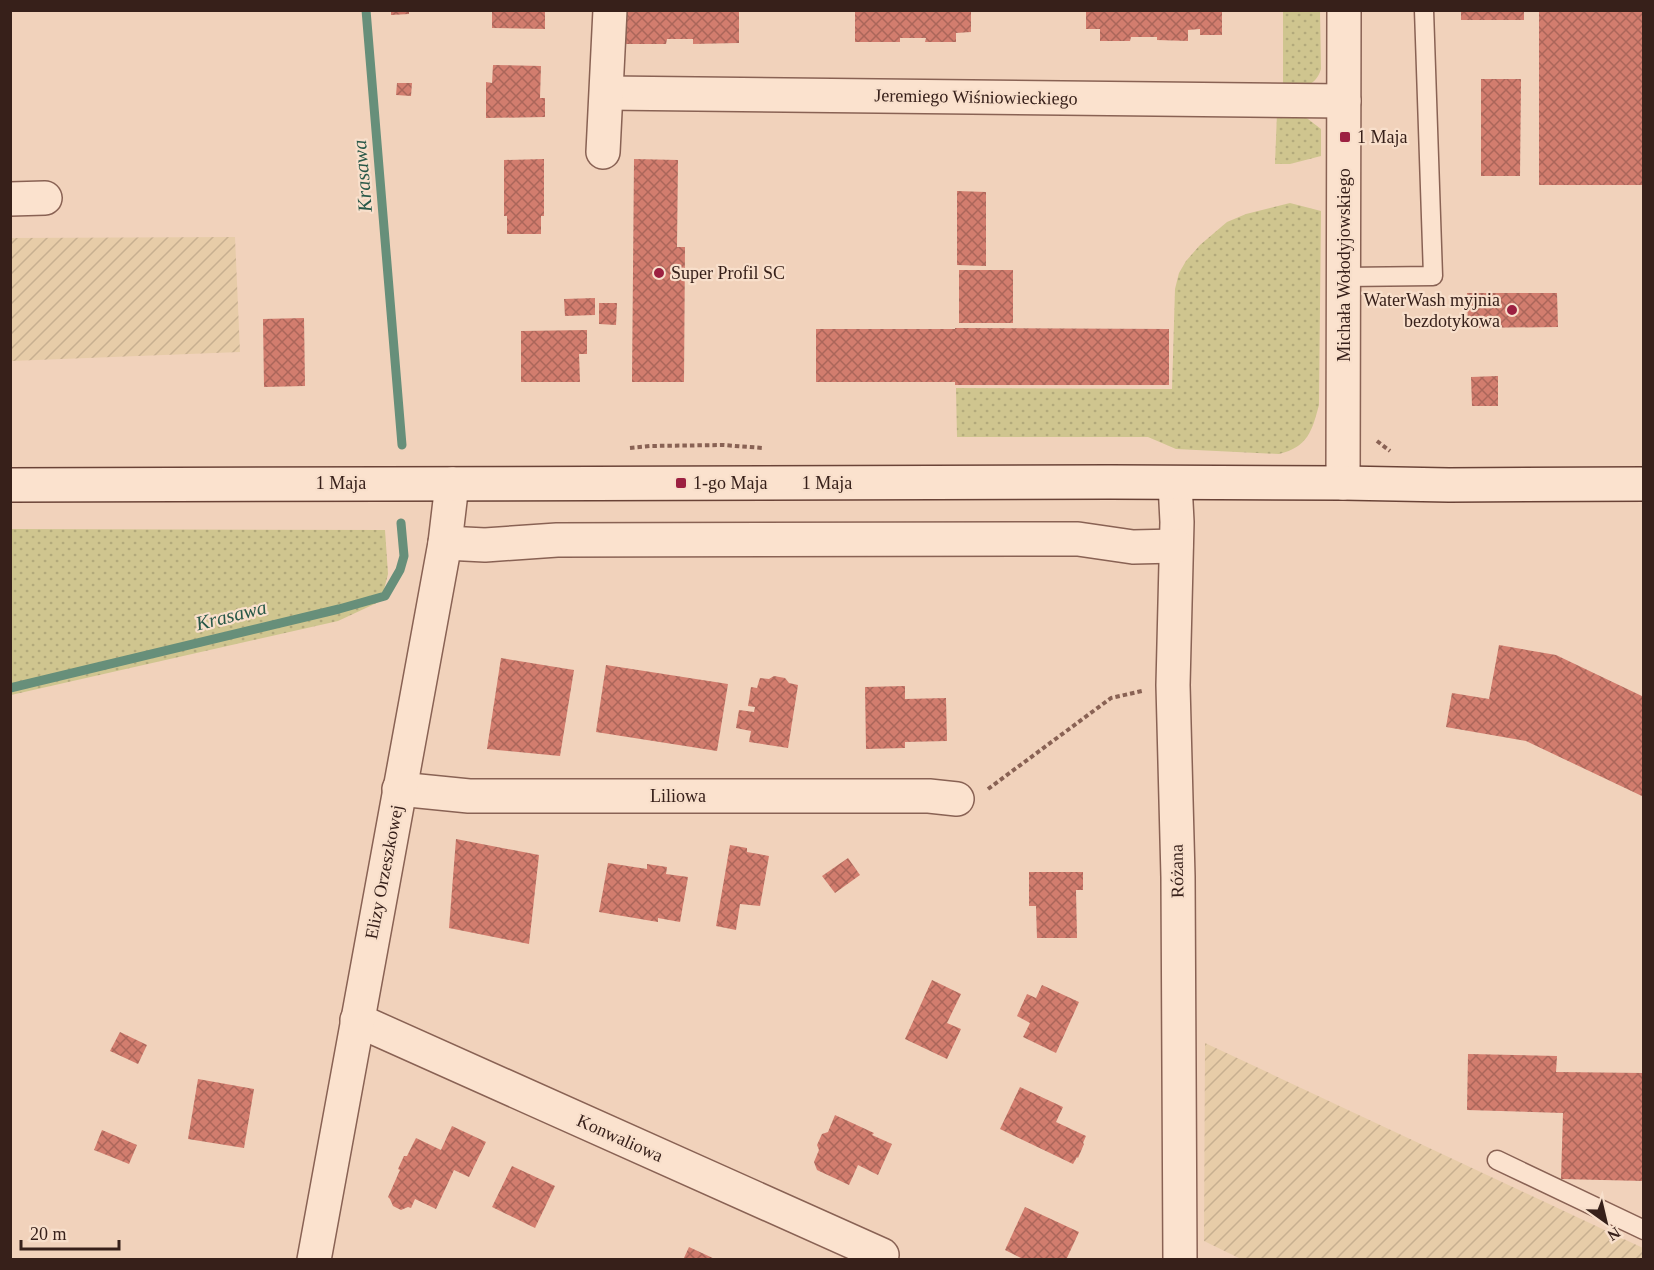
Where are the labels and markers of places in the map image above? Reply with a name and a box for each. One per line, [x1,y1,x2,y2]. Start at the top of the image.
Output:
place label: 1 Maja [1357,127,1407,147]
marker: 1 Maja [1338,130,1352,144]
place label: Super Profil SC [671,263,785,283]
marker: Super Profil SC [652,266,666,280]
place label: WaterWash myjnia bezdotykowa [1363,290,1500,331]
marker: WaterWash myjnia bezdotykowa [1505,303,1519,317]
place label: 1-go Maja [693,473,767,493]
marker: 1-go Maja [674,476,688,490]

